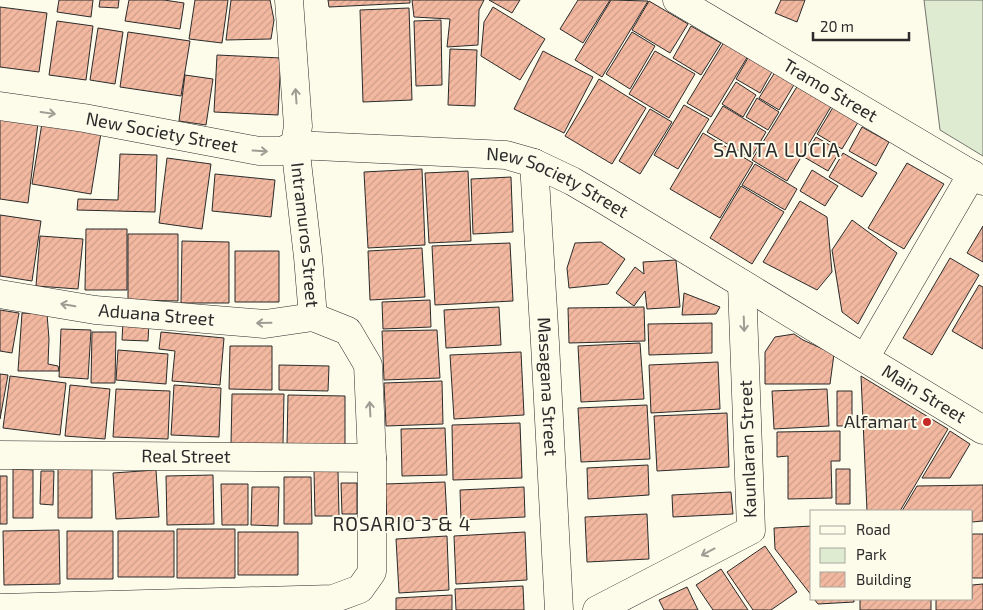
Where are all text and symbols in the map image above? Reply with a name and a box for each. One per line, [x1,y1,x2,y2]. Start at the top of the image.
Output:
scale bar [813,10,909,42]
text: 20 m [820,17,854,35]
street label: Tramo Street [780,53,882,126]
one-way arrow [291,89,300,105]
street label: New Society Street [84,107,240,157]
one-way arrow [40,108,56,118]
district label: SANTA LUCIA [713,137,841,161]
street label: New Society Street [486,142,633,222]
one-way arrow [252,146,268,155]
street label: Intramuros Street [287,161,324,308]
street label: Aduana Street [98,298,215,330]
one-way arrow [60,300,76,310]
street label: Masagana Street [533,316,563,457]
one-way arrow [739,316,748,332]
one-way arrow [257,318,273,328]
street label: Main Street [878,359,971,427]
street label: Kaunlaran Street [734,380,760,518]
one-way arrow [366,401,375,417]
place label: Alfamart [844,410,917,432]
marker: Alfamart [921,416,933,428]
street label: Real Street [141,444,231,467]
legend [810,510,973,600]
district label: ROSARIO 3 & 4 [333,512,471,535]
text: Road [856,520,891,538]
text: Park [856,545,887,563]
one-way arrow [700,547,715,557]
text: Building [856,570,912,588]

